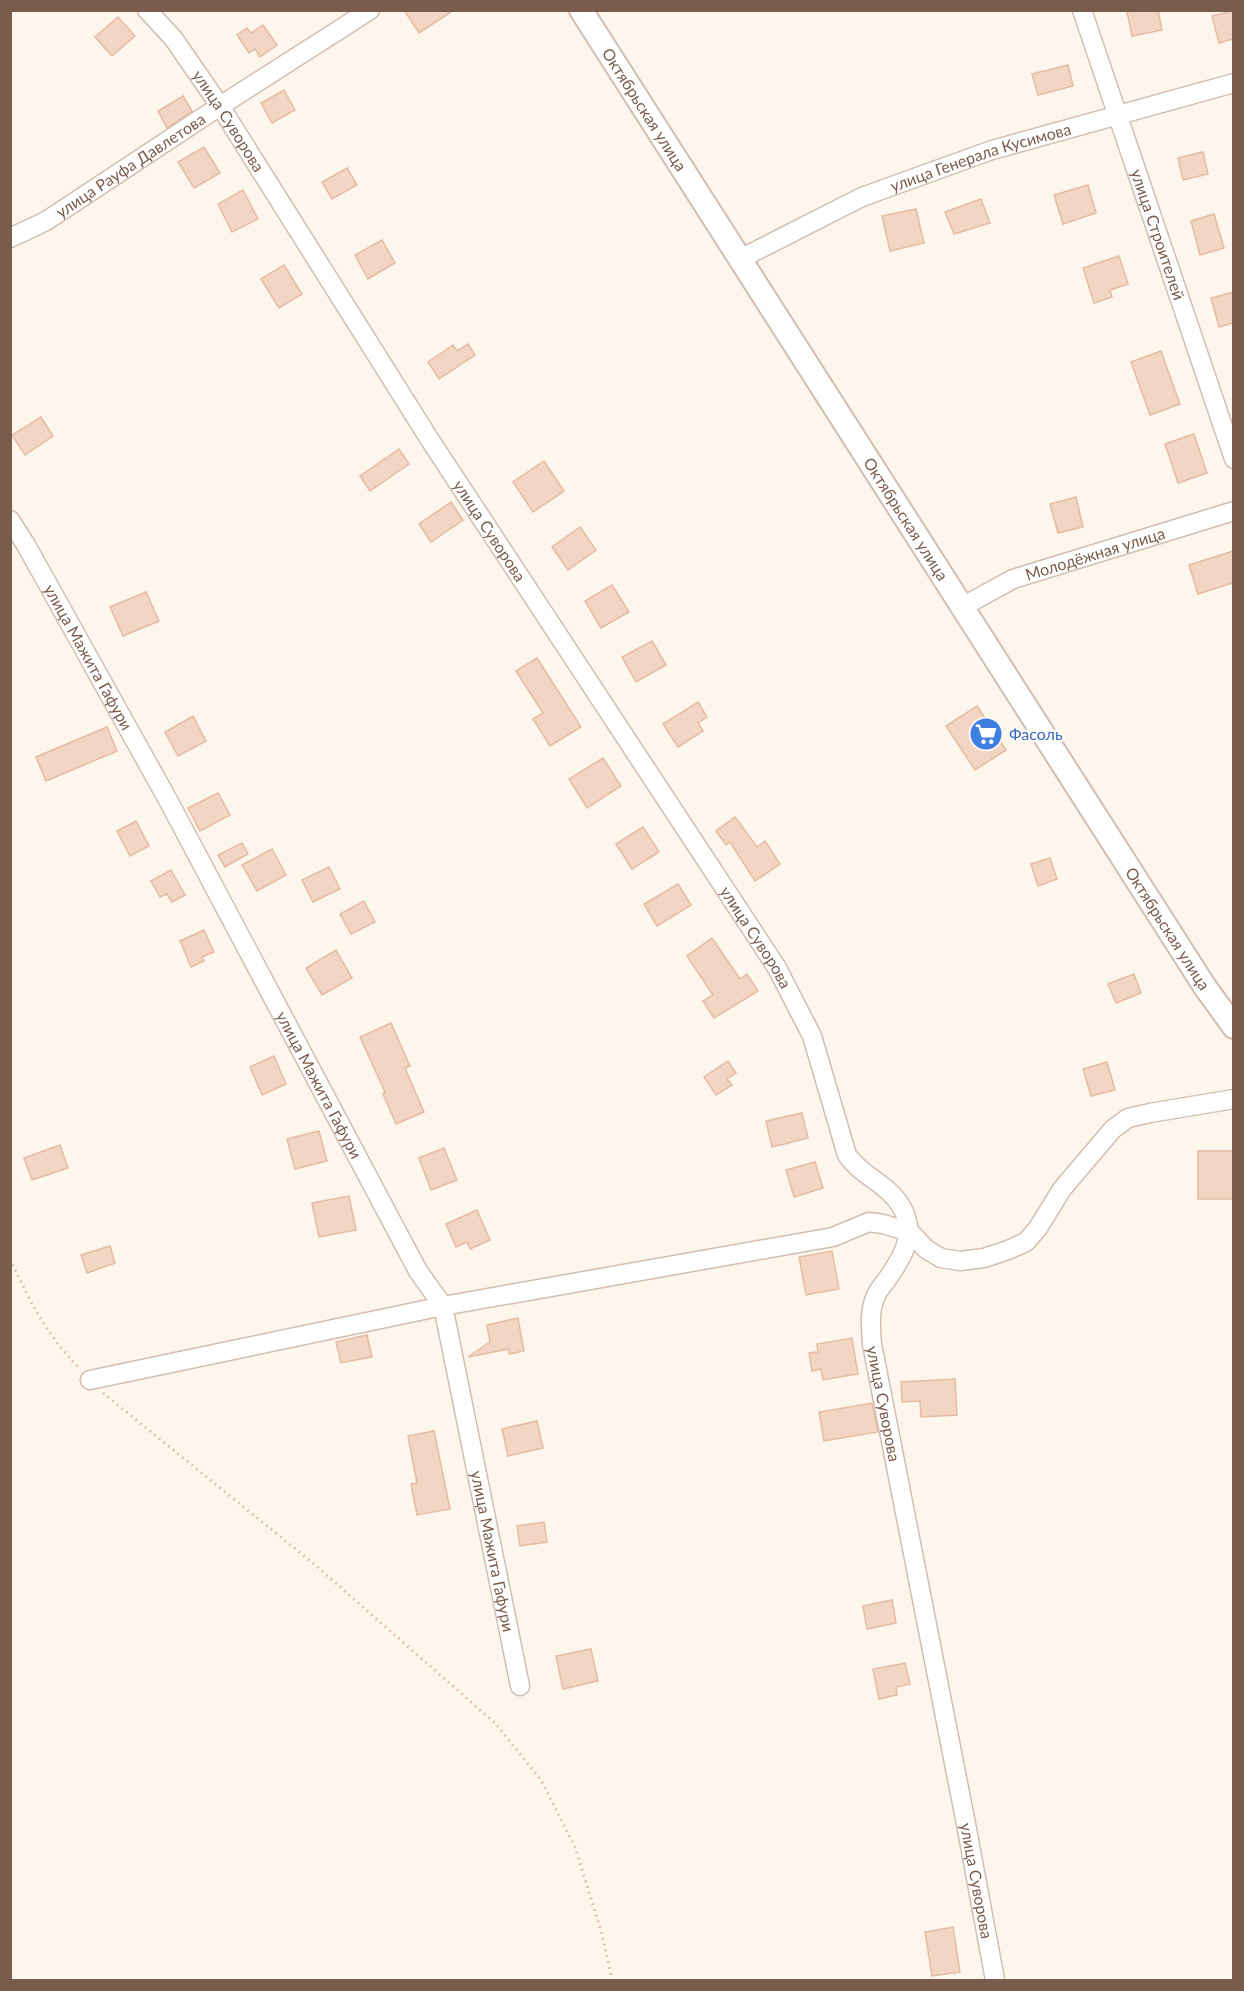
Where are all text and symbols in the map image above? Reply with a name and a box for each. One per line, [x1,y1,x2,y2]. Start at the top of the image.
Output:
street label: Октябрьская улица [599,44,691,174]
street label: улица Суворова [189,66,269,175]
street label: улица Рауфа Давлетова [52,109,208,221]
street label: улица Генерала Кусимова [887,119,1073,195]
street label: улица Строителей [1128,166,1189,302]
street label: Октябрьская улица [860,454,953,584]
street label: улица Суворова [450,476,530,585]
street label: Молодёжная улица [1023,523,1167,584]
street label: улица Мажита Гафури [41,581,137,733]
supermarket icon: Фасоль [968,716,1004,752]
place label: Фасоль [1009,724,1063,743]
street label: Октябрьская улица [1122,863,1214,993]
street label: улица Суворова [717,882,796,991]
street label: улица Мажита Гафури [273,1008,366,1161]
street label: улица Суворова [864,1344,905,1463]
street label: улица Мажита Гафури [468,1469,519,1633]
street label: улица Суворова [957,1821,997,1940]

